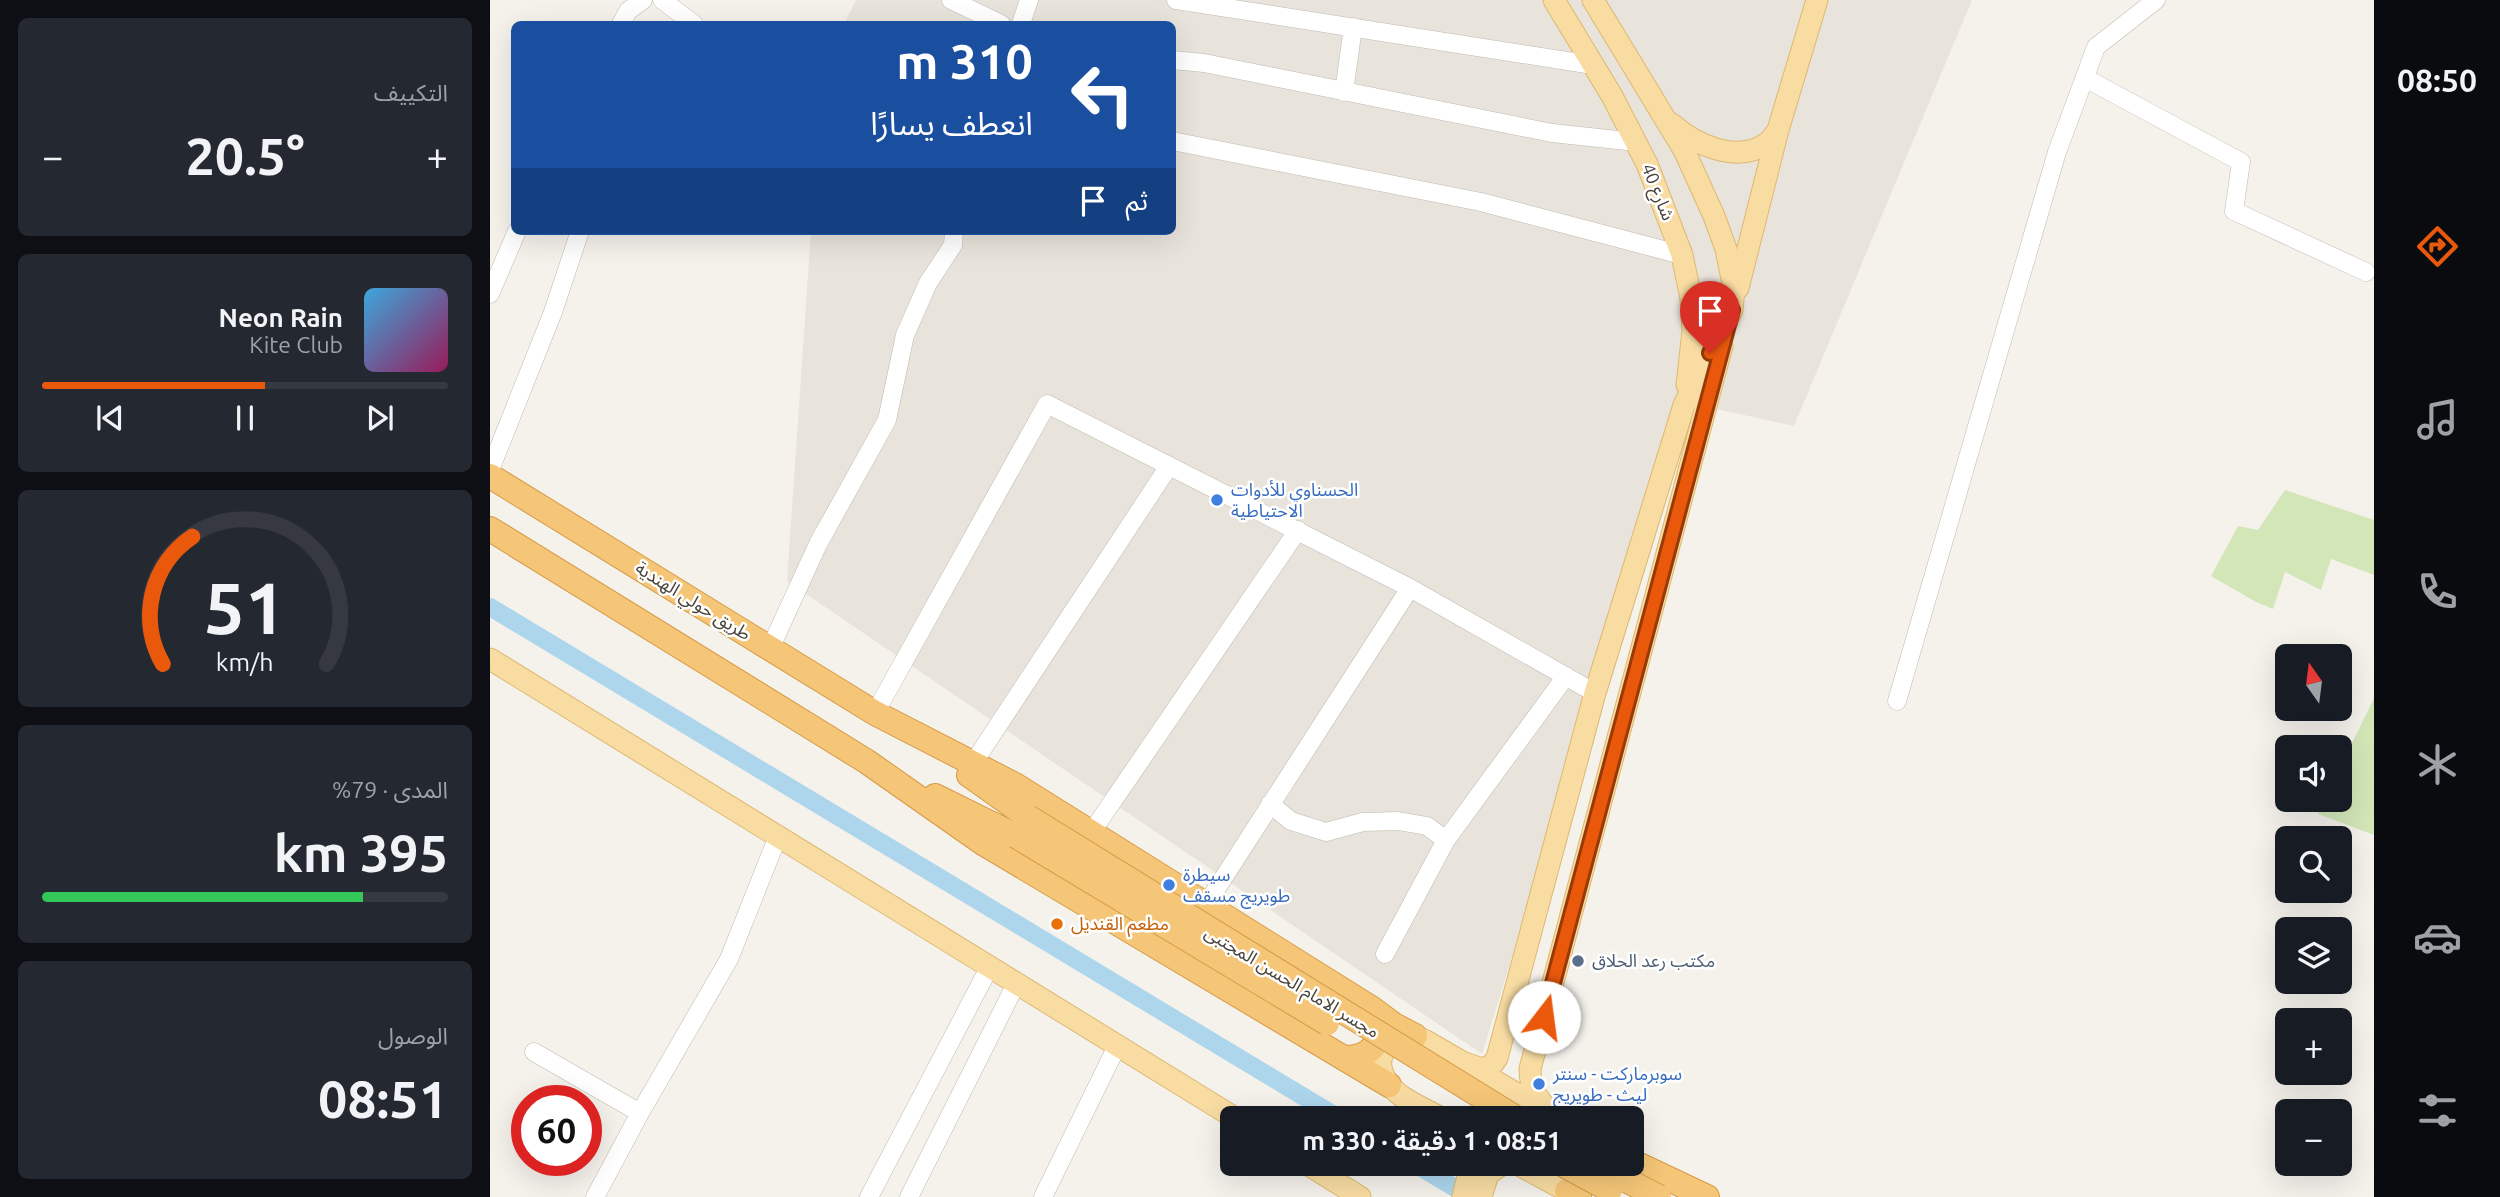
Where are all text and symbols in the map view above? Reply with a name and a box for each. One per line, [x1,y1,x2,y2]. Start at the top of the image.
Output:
text: 310 m [896,33,1033,88]
icon: left [1057,49,1148,140]
text: 08:50 [2397,62,2477,98]
text: التكييف [374,80,448,105]
text: انعطف يسارًا [870,105,1033,141]
text: 20.5° [185,127,305,185]
text: − [42,135,63,177]
text: + [427,135,448,177]
street label: شارع 40 [1634,160,1679,225]
icon: arrive [1074,182,1112,220]
text: ثم [1126,186,1148,215]
icon: directions [2413,222,2462,271]
pin [1680,281,1740,353]
icon: arrive [1691,292,1729,330]
text: Neon Rain [218,303,343,332]
text: Kite Club [249,332,343,357]
icon: music [2413,395,2462,444]
icon: previous [91,399,129,437]
icon: pause [226,399,264,437]
icon: next [361,399,399,437]
place label: الحسناوي للأدوات الاحتياطية [1231,479,1358,520]
marker: الحسناوي للأدوات الاحتياطية [1209,492,1225,508]
street label: طريق حولي الهندية [630,557,755,647]
text: 51 [204,567,286,649]
icon: phone [2413,567,2462,616]
north arrow [2275,644,2352,721]
map controls [2275,644,2352,1176]
text: km/h [216,648,274,676]
button: sound [2275,735,2352,812]
icon: climate [2413,740,2462,789]
text: المدى · 79% [332,777,448,802]
text: 395 km [274,824,448,882]
button: search [2275,826,2352,903]
place label: سيطرة طويريج مسقف [1183,864,1290,909]
marker: سيطرة طويريج مسقف [1161,877,1177,893]
place label: مطعم القنديل [1071,913,1169,937]
icon: car [2413,913,2462,962]
marker: مطعم القنديل [1049,916,1065,932]
button: layers [2275,917,2352,994]
street label: مجسر الامام الحسن المجتبى [1199,921,1383,1045]
place label: مكتب رعد الحلاق [1592,950,1715,972]
marker: مكتب رعد الحلاق [1570,953,1586,969]
position arrow [1507,980,1581,1054]
button: + [2275,1008,2352,1085]
text: الوصول [378,1023,448,1048]
place label: سوبرماركت - سنتر ليث - طويريج [1552,1063,1682,1108]
text: 08:51 [318,1070,448,1128]
marker: سوبرماركت - سنتر ليث - طويريج [1531,1076,1547,1092]
speed limit sign: 60 [511,1085,602,1176]
icon: filters [2413,1086,2462,1135]
button: − [2275,1099,2352,1176]
text: 08:51 · 1 دقيقة · 330 m [1302,1126,1562,1155]

